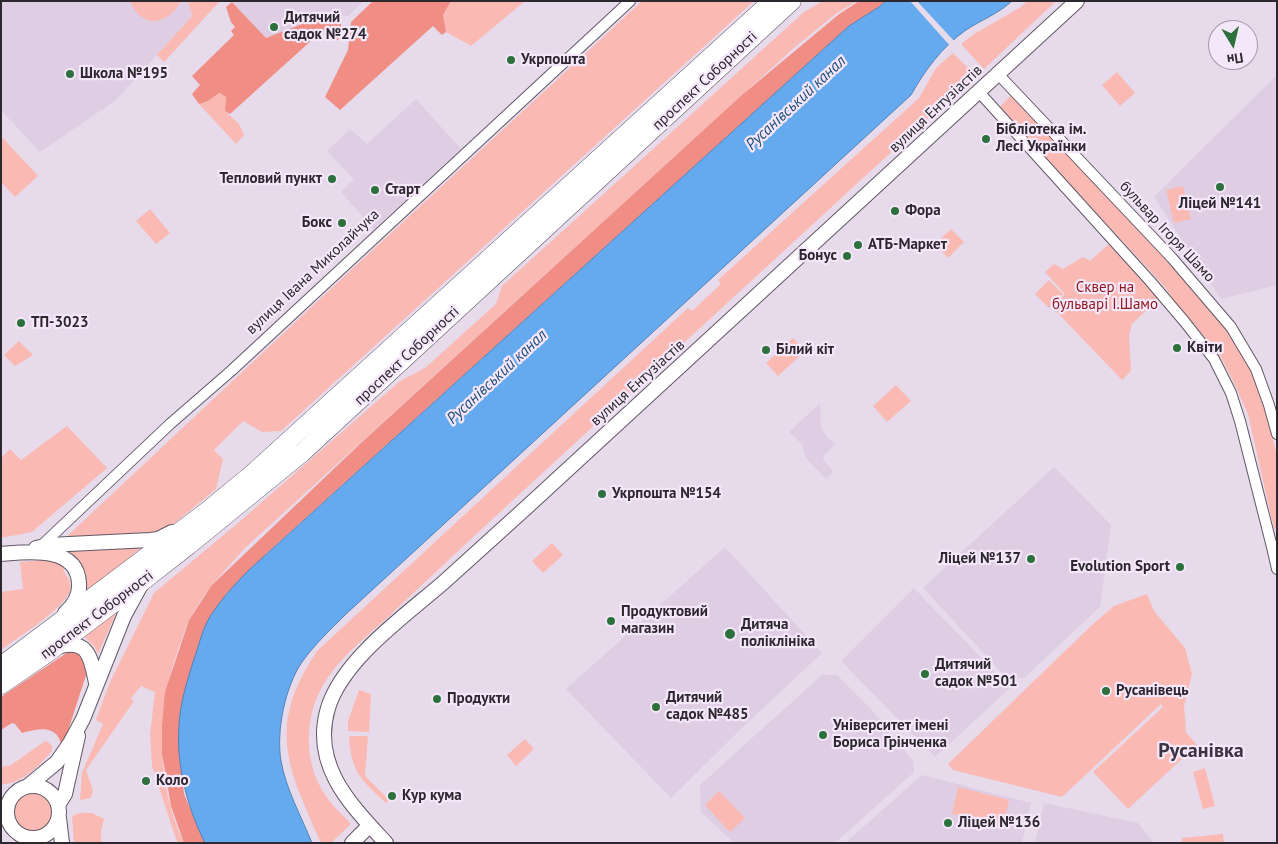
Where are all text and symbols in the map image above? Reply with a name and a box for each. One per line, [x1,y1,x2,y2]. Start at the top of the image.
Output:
place label: Дитячий садок №274 [284,9,367,44]
north arrow [1208,20,1258,70]
marker: Дитячий садок №274 [268,21,280,33]
street label: проспект Соборності [649,28,761,134]
text: Пн [1226,49,1245,69]
place label: Укрпошта [521,51,585,69]
water label: Русанівський канал [742,52,850,154]
marker: Укрпошта [505,54,517,66]
street label: вулиця Ентузіастів [886,61,986,157]
place label: Школа №195 [80,65,168,83]
marker: Школа №195 [64,68,76,80]
place label: Бібліотека ім. Лесі Українки [996,121,1086,156]
marker: Бібліотека ім. Лесі Українки [980,133,992,145]
place label: Тепловий пункт [219,170,322,188]
marker: Тепловий пункт [326,173,338,185]
street label: бульвар Ігоря Шамо [1116,178,1218,286]
place label: Старт [385,181,420,199]
marker: Ліцей №141 [1214,181,1226,193]
marker: Старт [369,184,381,196]
place label: Ліцей №141 [1179,195,1261,213]
place label: Фора [905,202,941,220]
marker: Фора [889,205,901,217]
street label: вулиця Івана Миколайчука [243,206,383,338]
place label: Бокс [302,214,332,232]
marker: Бокс [336,217,348,229]
place label: АТБ-Маркет [868,236,947,254]
marker: АТБ-Маркет [852,239,864,251]
place label: Бонус [799,247,837,265]
marker: Бонус [841,250,853,262]
park label: Сквер на бульварі І.Шамо [1052,279,1158,314]
street label: проспект Соборності [351,303,463,409]
place label: ТП-3023 [31,314,89,332]
marker: ТП-3023 [15,317,27,329]
water label: Русанівський канал [443,326,551,428]
street label: вулиця Ентузіастів [587,336,689,430]
place label: Квіти [1187,339,1222,357]
place label: Білий кіт [776,341,834,359]
marker: Квіти [1171,342,1183,354]
marker: Білий кіт [760,344,772,356]
place label: Укрпошта №154 [612,485,721,503]
marker: Укрпошта №154 [596,488,608,500]
place label: Ліцей №137 [939,550,1021,568]
marker: Ліцей №137 [1025,553,1037,565]
place label: Evolution Sport [1070,558,1170,576]
marker: Evolution Sport [1174,561,1186,573]
street label: проспект Соборності [37,567,157,663]
place label: Продуктовий магазин [621,603,708,638]
marker: Продуктовий магазин [605,615,617,627]
place label: Дитяча поліклініка [741,616,815,651]
marker: Дитяча поліклініка [723,627,737,641]
place label: Дитячий садок №501 [935,656,1018,691]
marker: Дитячий садок №501 [919,668,931,680]
place label: Русанівець [1116,682,1189,700]
marker: Русанівець [1100,685,1112,697]
place label: Дитячий садок №485 [666,689,749,724]
place label: Продукти [447,690,510,708]
marker: Продукти [431,693,443,705]
marker: Дитячий садок №485 [650,701,662,713]
place label: Університет імені Бориса Грінченка [833,717,948,752]
marker: Університет імені Бориса Грінченка [817,729,829,741]
district label: Русанівка [1158,739,1244,763]
place label: Коло [156,772,189,790]
marker: Коло [140,775,152,787]
place label: Кур кума [402,787,462,805]
marker: Кур кума [386,790,398,802]
place label: Ліцей №136 [958,814,1040,832]
marker: Ліцей №136 [942,817,954,829]

